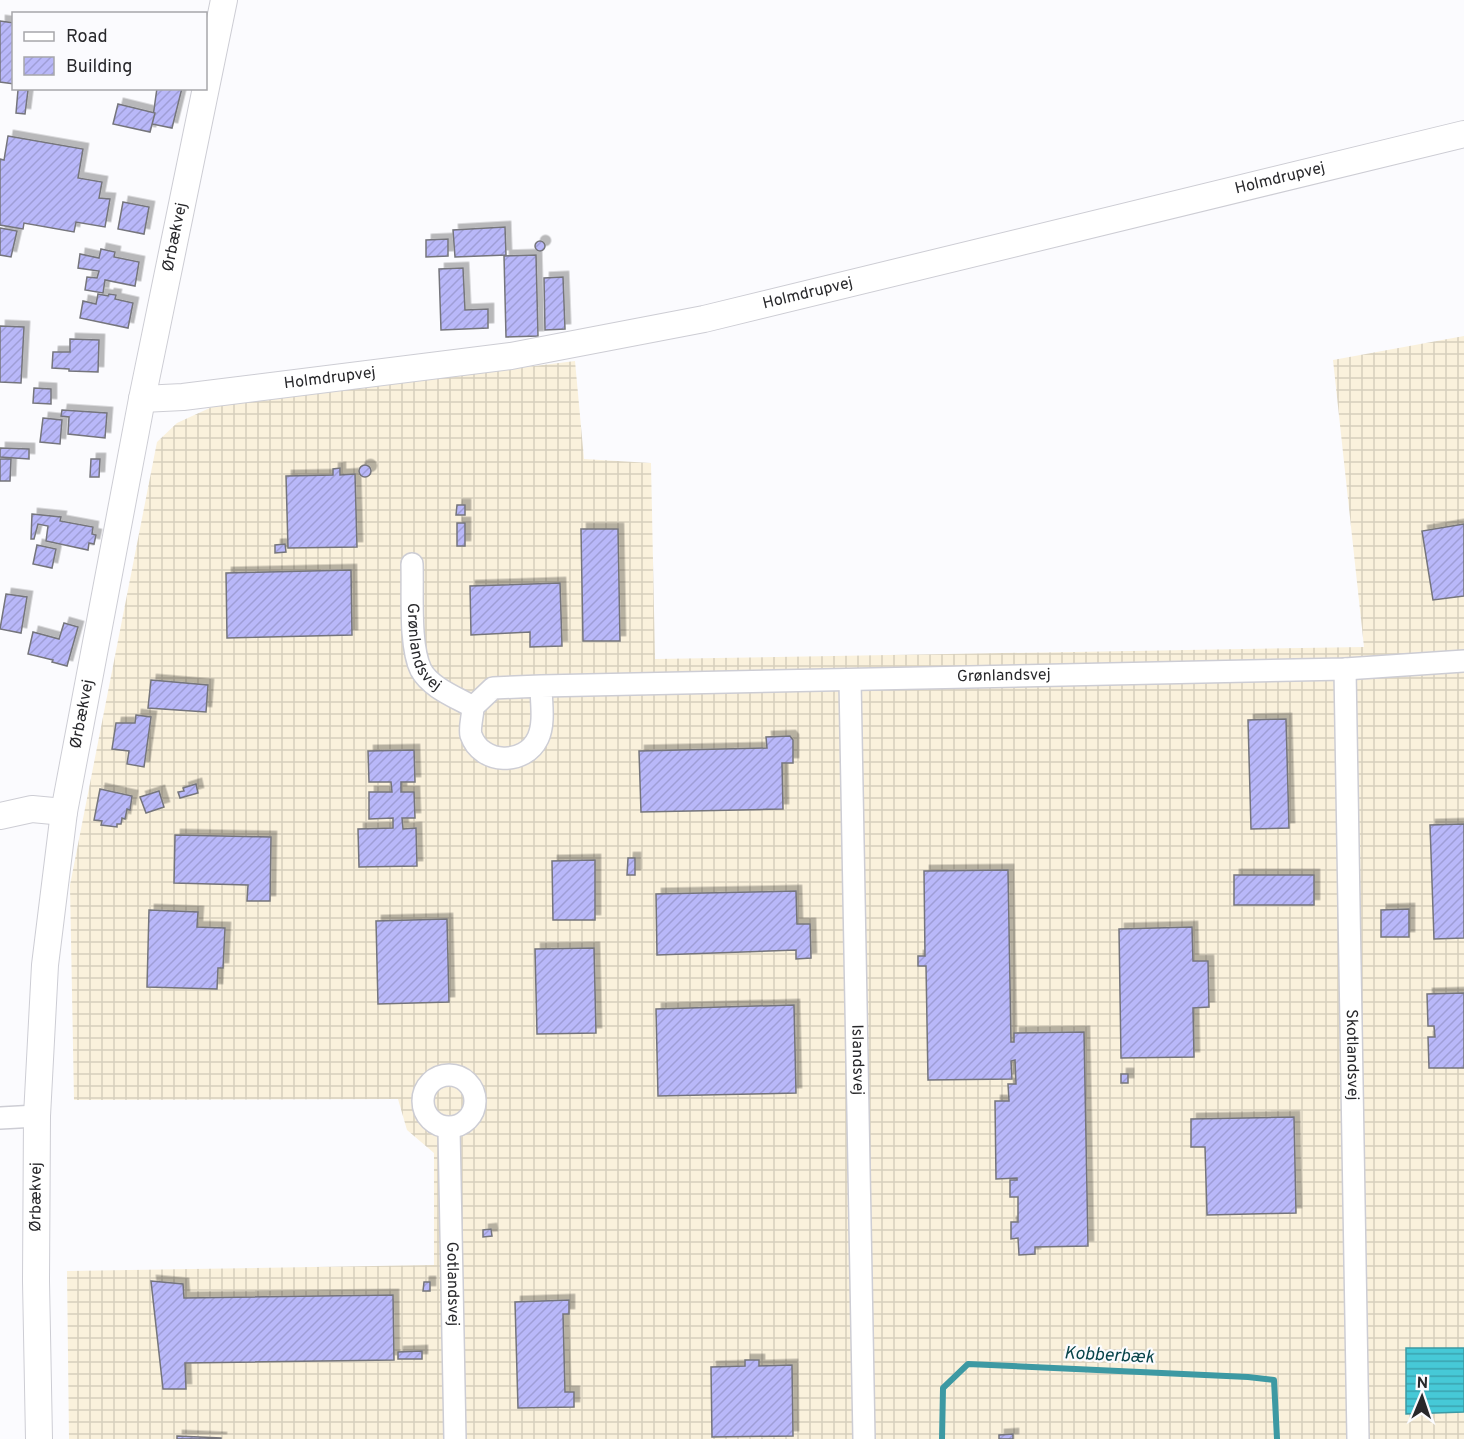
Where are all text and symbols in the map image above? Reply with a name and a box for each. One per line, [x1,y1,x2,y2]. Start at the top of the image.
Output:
legend [12,12,207,90]
text: Road [66,26,108,49]
text: Building [66,56,132,79]
street label: Holmdrupvej [1233,158,1327,199]
street label: Ørbækvej [158,201,192,273]
street label: Holmdrupvej [761,273,855,314]
street label: Holmdrupvej [283,363,377,394]
street label: Grønlandsvej [402,603,445,696]
street label: Grønlandsvej [957,665,1051,687]
street label: Ørbækvej [66,678,99,750]
street label: Skotlandsvej [1341,1009,1362,1101]
street label: Islandsvej [846,1024,868,1096]
street label: Ørbækvej [26,1162,47,1232]
street label: Gotlandsvej [441,1241,463,1326]
water label: Kobberbæk [1063,1342,1155,1370]
north arrow [1392,1367,1452,1427]
text: N [1416,1374,1429,1394]

